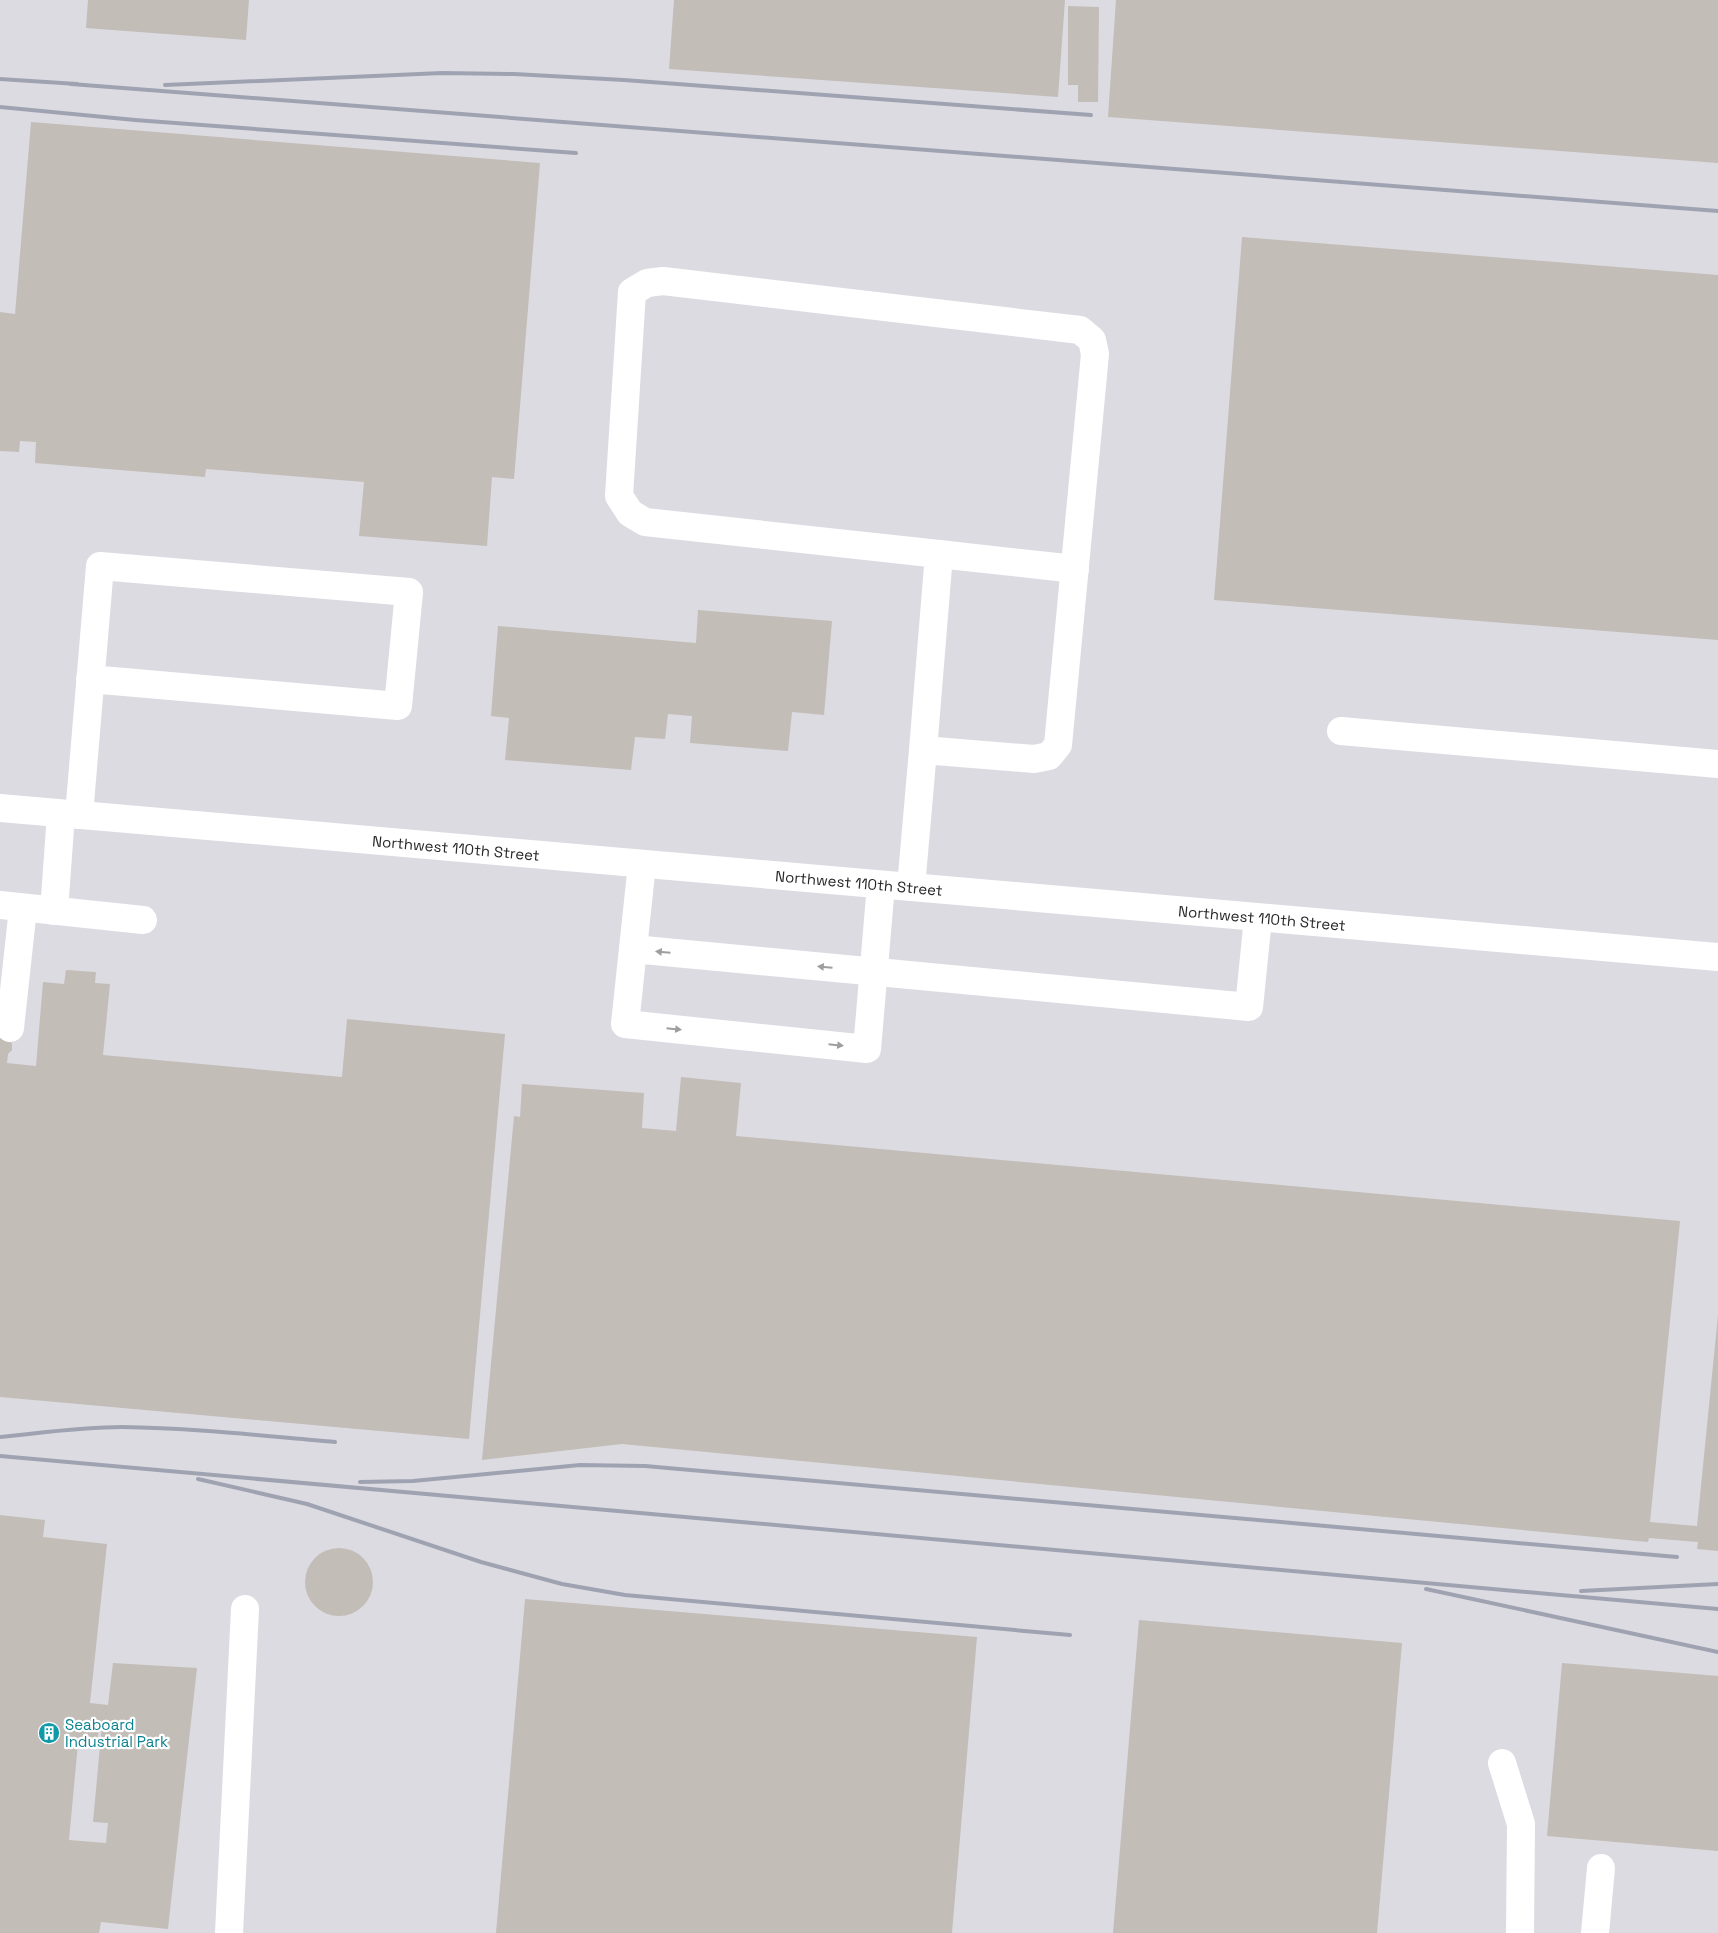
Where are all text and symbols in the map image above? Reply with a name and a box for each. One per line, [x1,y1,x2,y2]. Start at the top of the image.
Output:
street label: Northwest 110th Street [371,831,541,865]
street label: Northwest 110th Street [774,866,944,900]
street label: Northwest 110th Street [1177,901,1347,935]
one-way arrow [655,948,671,956]
one-way arrow [816,962,832,970]
one-way arrow [666,1025,682,1033]
one-way arrow [828,1042,844,1050]
place label: Seaboard Industrial Park [65,1715,168,1751]
building icon: Seaboard Industrial Park [37,1721,61,1745]

